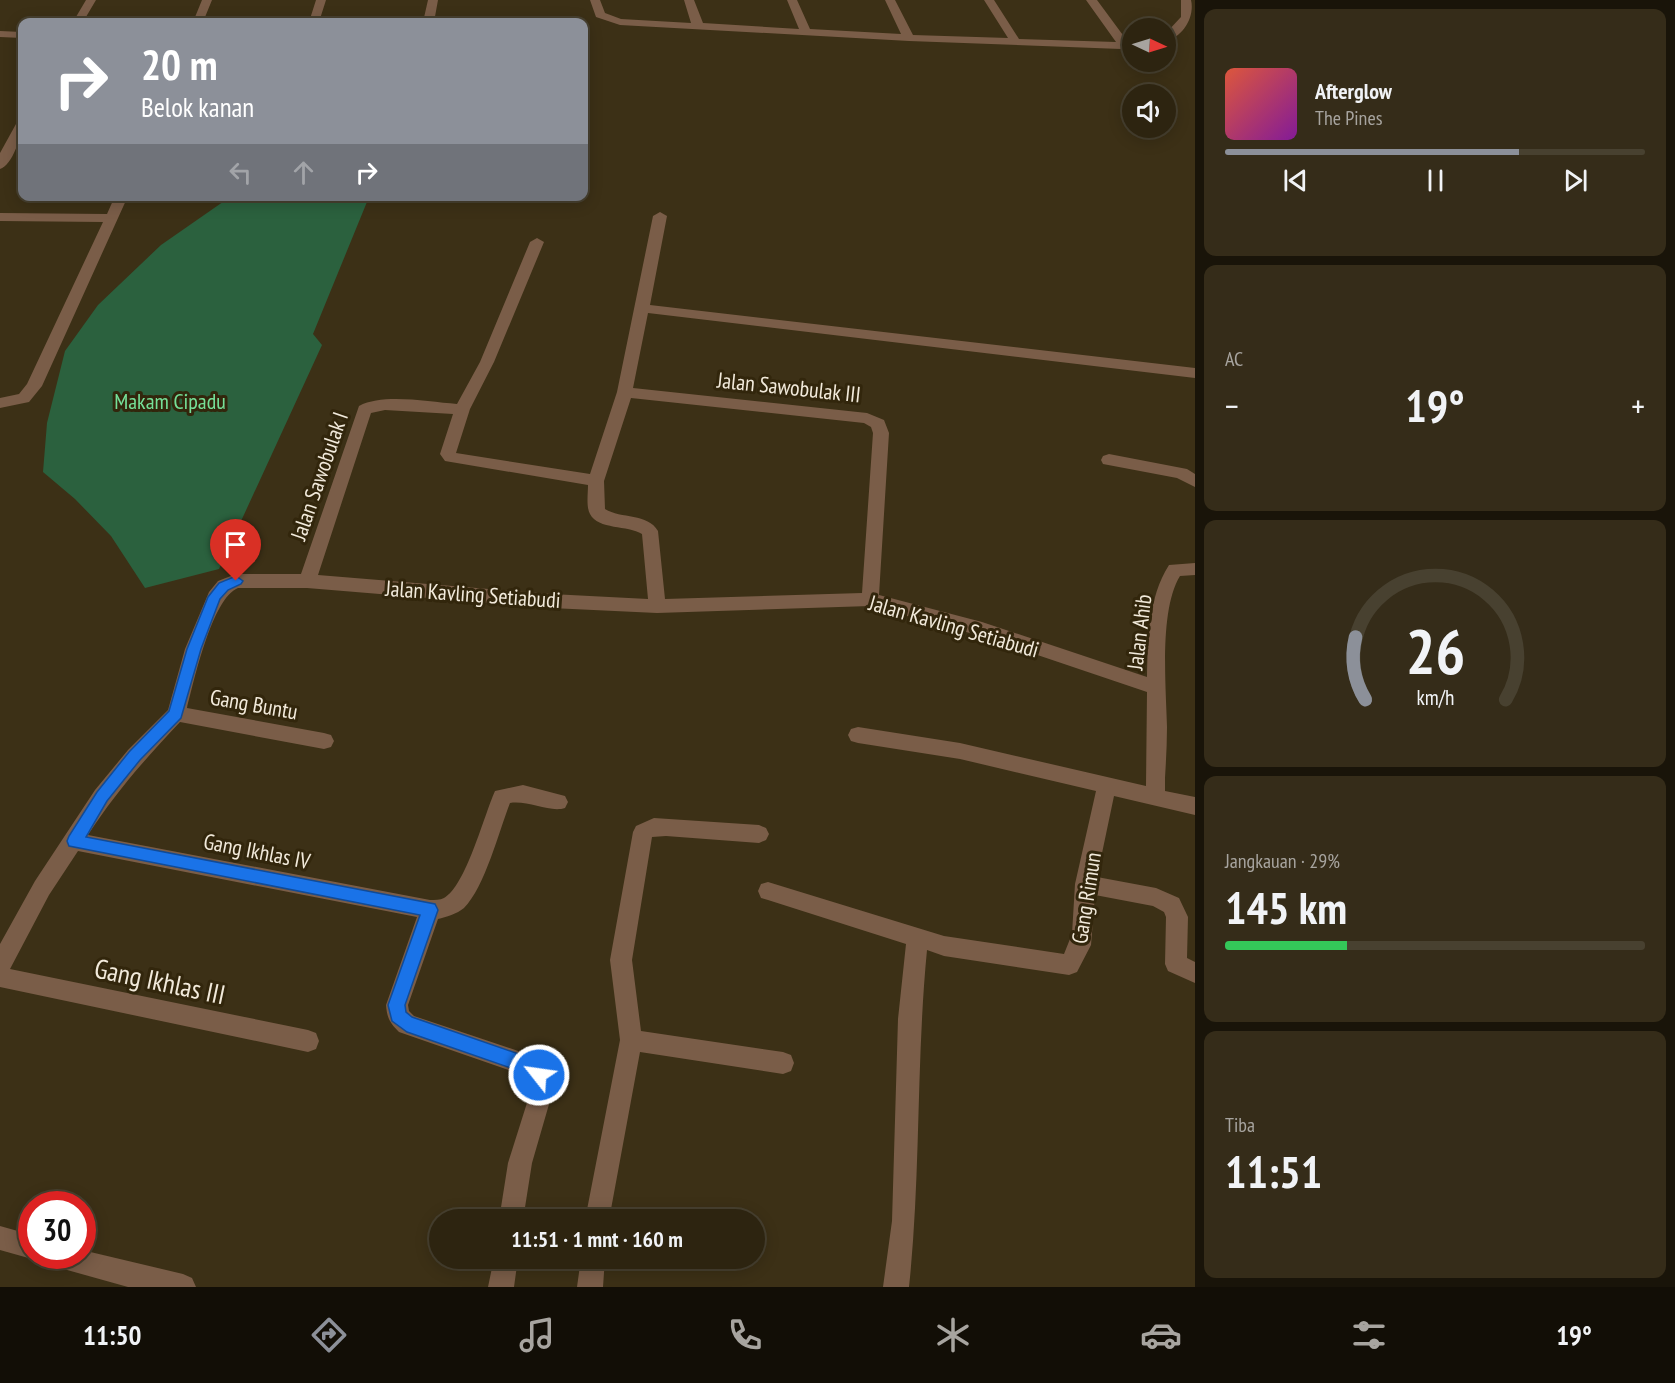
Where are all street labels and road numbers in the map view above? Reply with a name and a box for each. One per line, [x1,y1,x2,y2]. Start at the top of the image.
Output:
street label: Jalan Sawobulak III [715,365,862,408]
street label: Jalan Sawobulak I [284,408,354,545]
street label: Jalan Kavling Setiabudi [384,574,561,614]
street label: Jalan Kavling Setiabudi [865,588,1042,664]
street label: Jalan Ahib [1120,592,1158,673]
street label: Gang Buntu [208,683,300,725]
street label: Gang Ikhlas IV [201,827,314,875]
street label: Gang Rimun [1065,850,1107,946]
street label: Gang Ikhlas III [92,951,228,1011]

